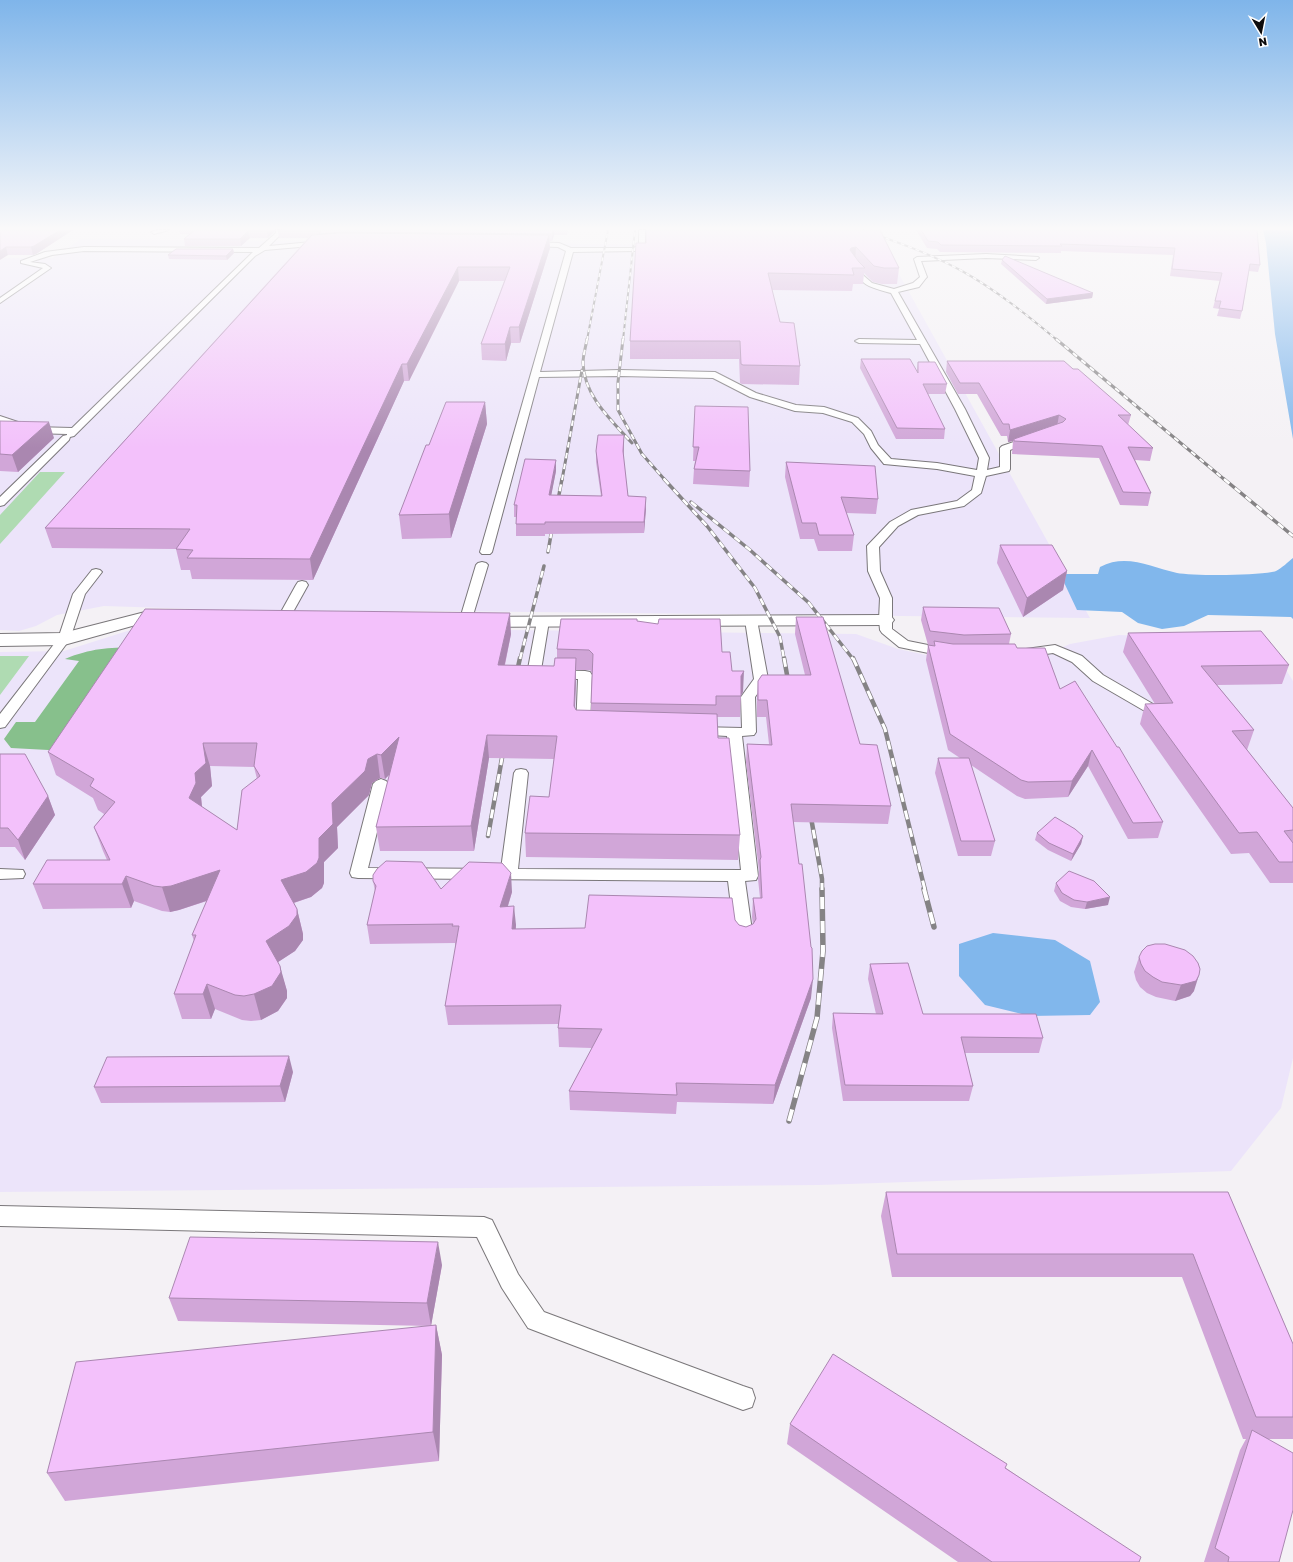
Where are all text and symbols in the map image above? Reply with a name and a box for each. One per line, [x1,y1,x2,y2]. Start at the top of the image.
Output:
north arrow [1241,12,1281,52]
text: N [1258,35,1268,49]

